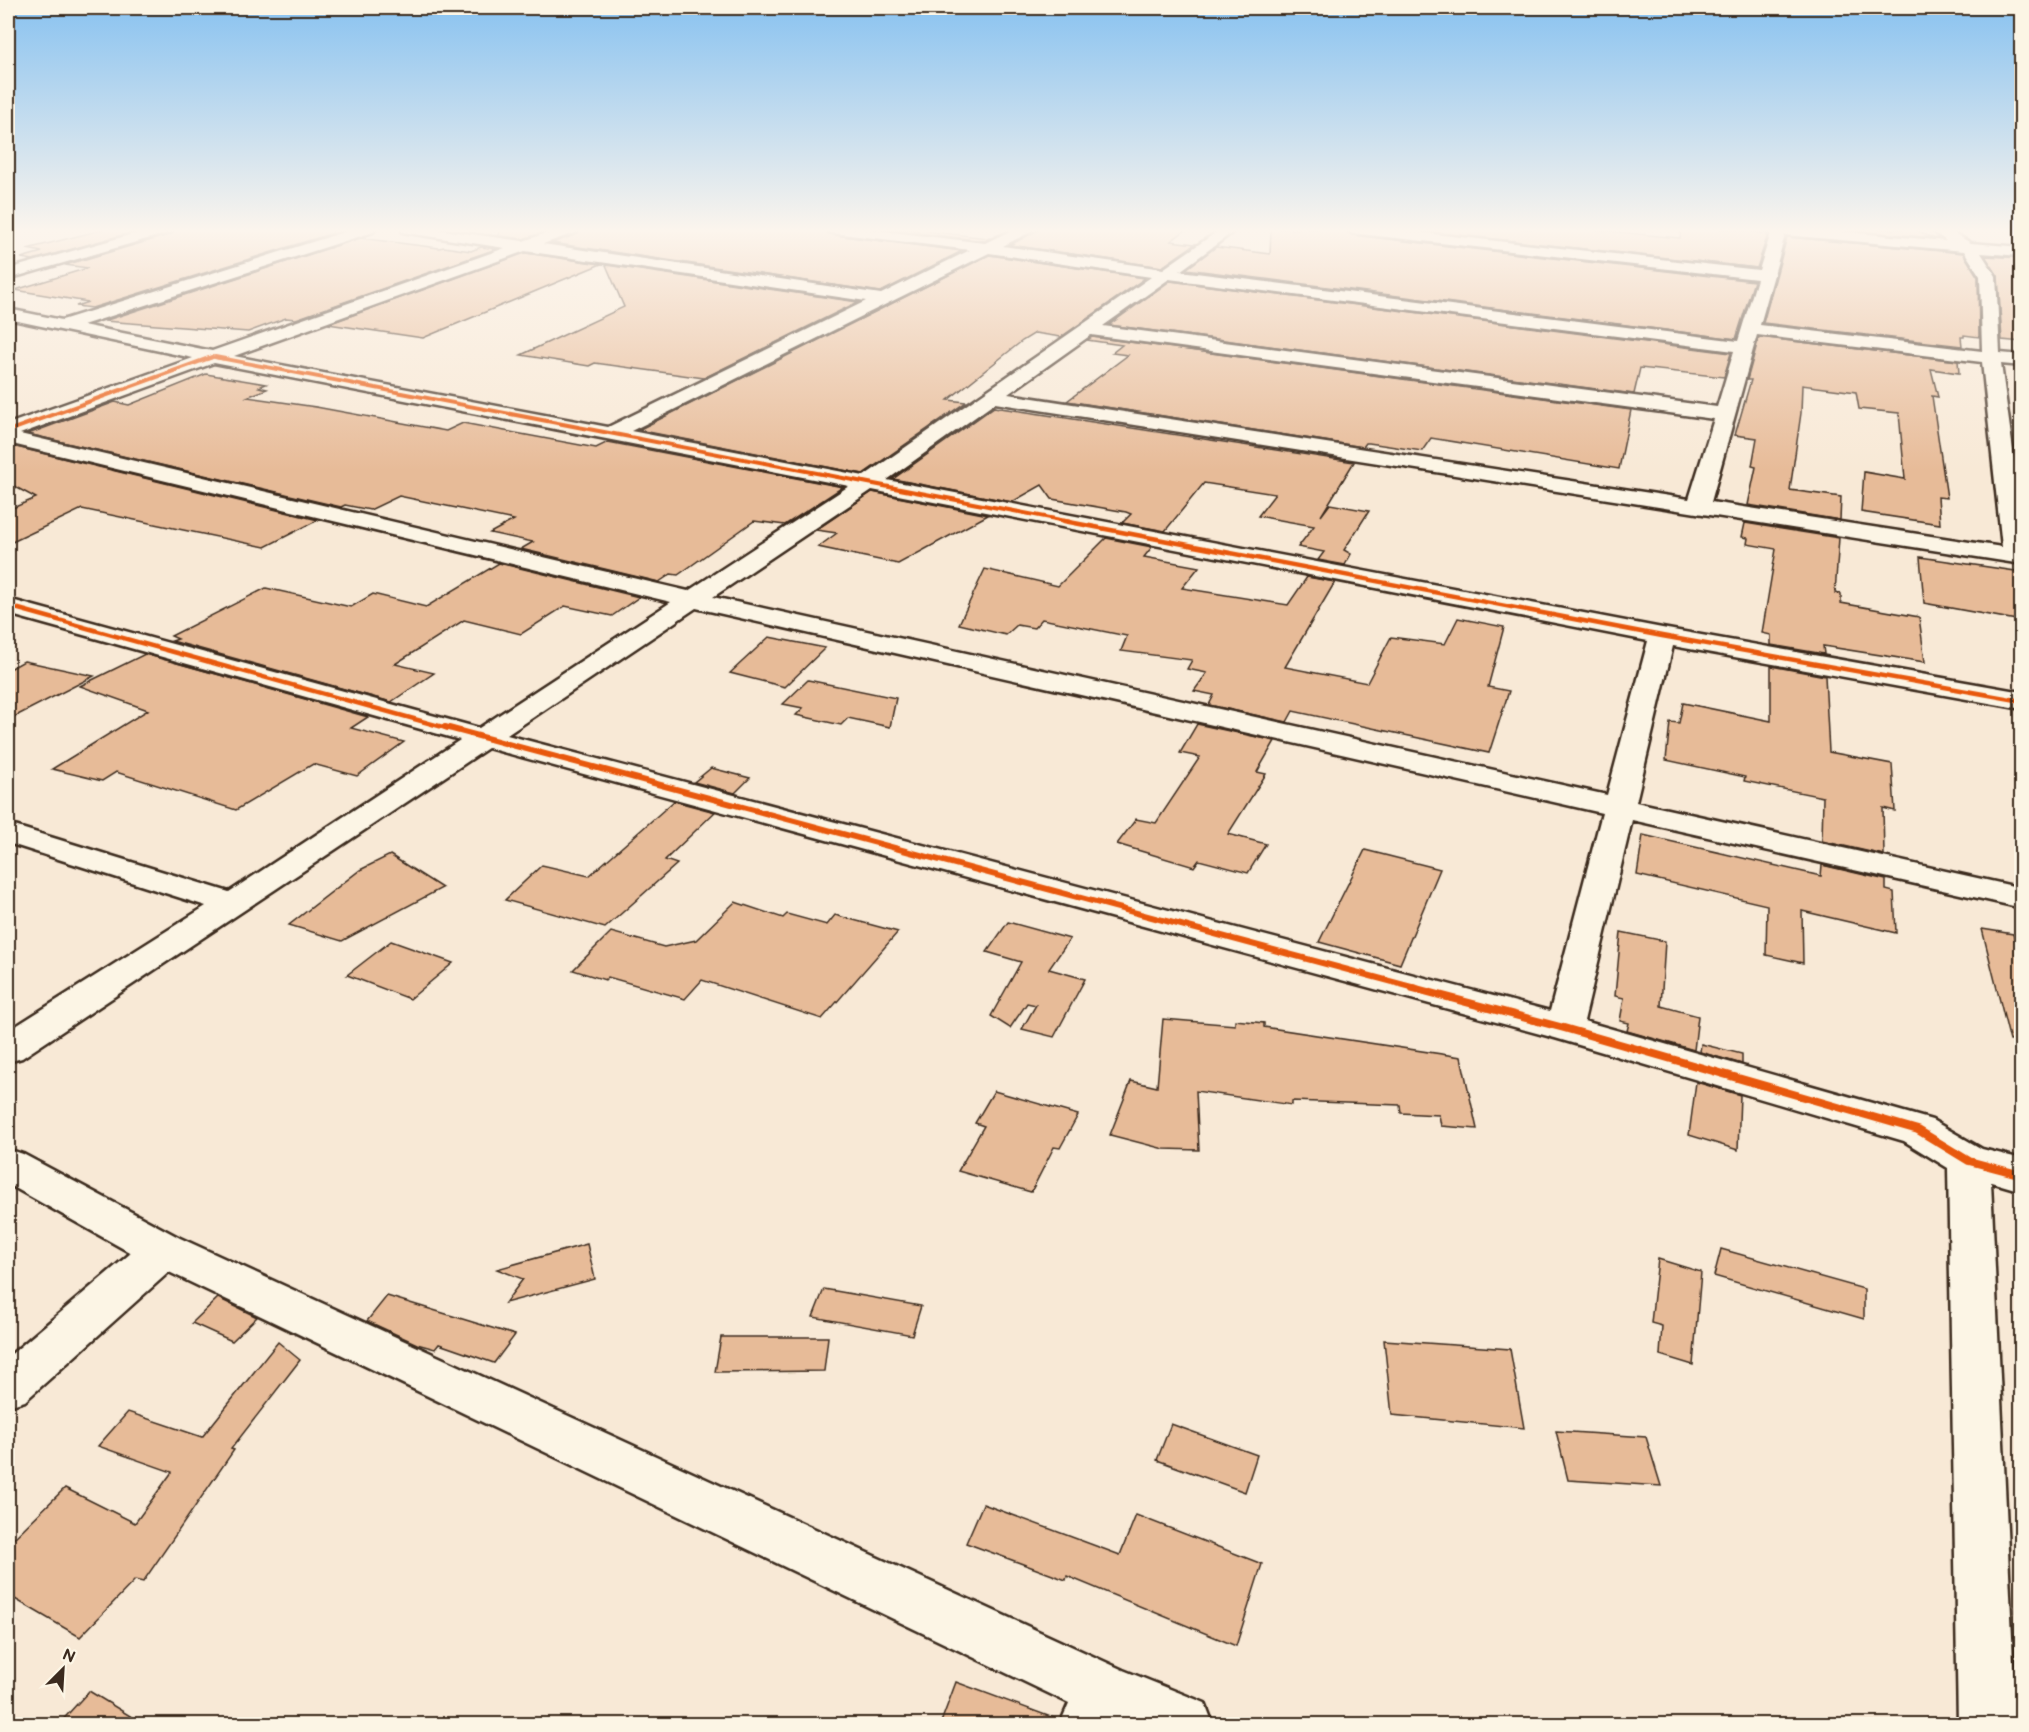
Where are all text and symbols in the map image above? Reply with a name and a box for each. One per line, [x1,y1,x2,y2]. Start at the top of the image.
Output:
north arrow [33,1639,93,1699]
text: N [59,1646,78,1668]

